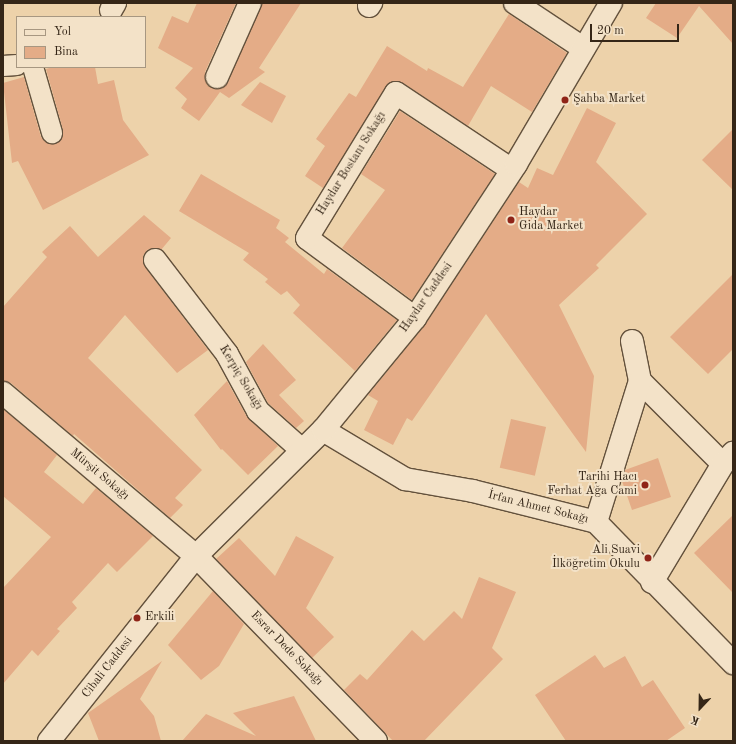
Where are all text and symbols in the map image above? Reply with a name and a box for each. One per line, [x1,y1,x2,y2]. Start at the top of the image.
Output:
legend [16,16,146,68]
scale bar [592,16,681,42]
text: 20 m [597,25,624,37]
text: Yol [54,26,71,38]
text: Bina [54,46,78,58]
place label: Şahba Market [573,93,645,107]
marker: Şahba Market [560,95,570,105]
street label: Haydar Bostanı Sokağı [314,110,390,218]
place label: Haydar Gida Market [519,206,583,234]
marker: Haydar Gida Market [506,215,516,225]
street label: Haydar Caddesi [398,260,456,336]
street label: Kerpiç Sokağı [215,343,265,413]
street label: Mürşit Sokağı [67,446,131,504]
place label: Tarihi Hacı Ferhat Ağa Cami [548,471,637,499]
marker: Tarihi Hacı Ferhat Ağa Cami [640,480,650,490]
street label: İrfan Ahmet Sokağı [486,489,590,527]
place label: Ali Suavi İlköğretim Okulu [552,544,640,572]
marker: Ali Suavi İlköğretim Okulu [643,553,653,563]
street label: Esrar Dede Sokağı [247,609,325,689]
place label: Erkili [145,611,174,625]
marker: Erkili [132,613,142,623]
street label: Cibali Caddesi [80,635,136,701]
north arrow [680,688,720,728]
text: K [689,713,701,726]

